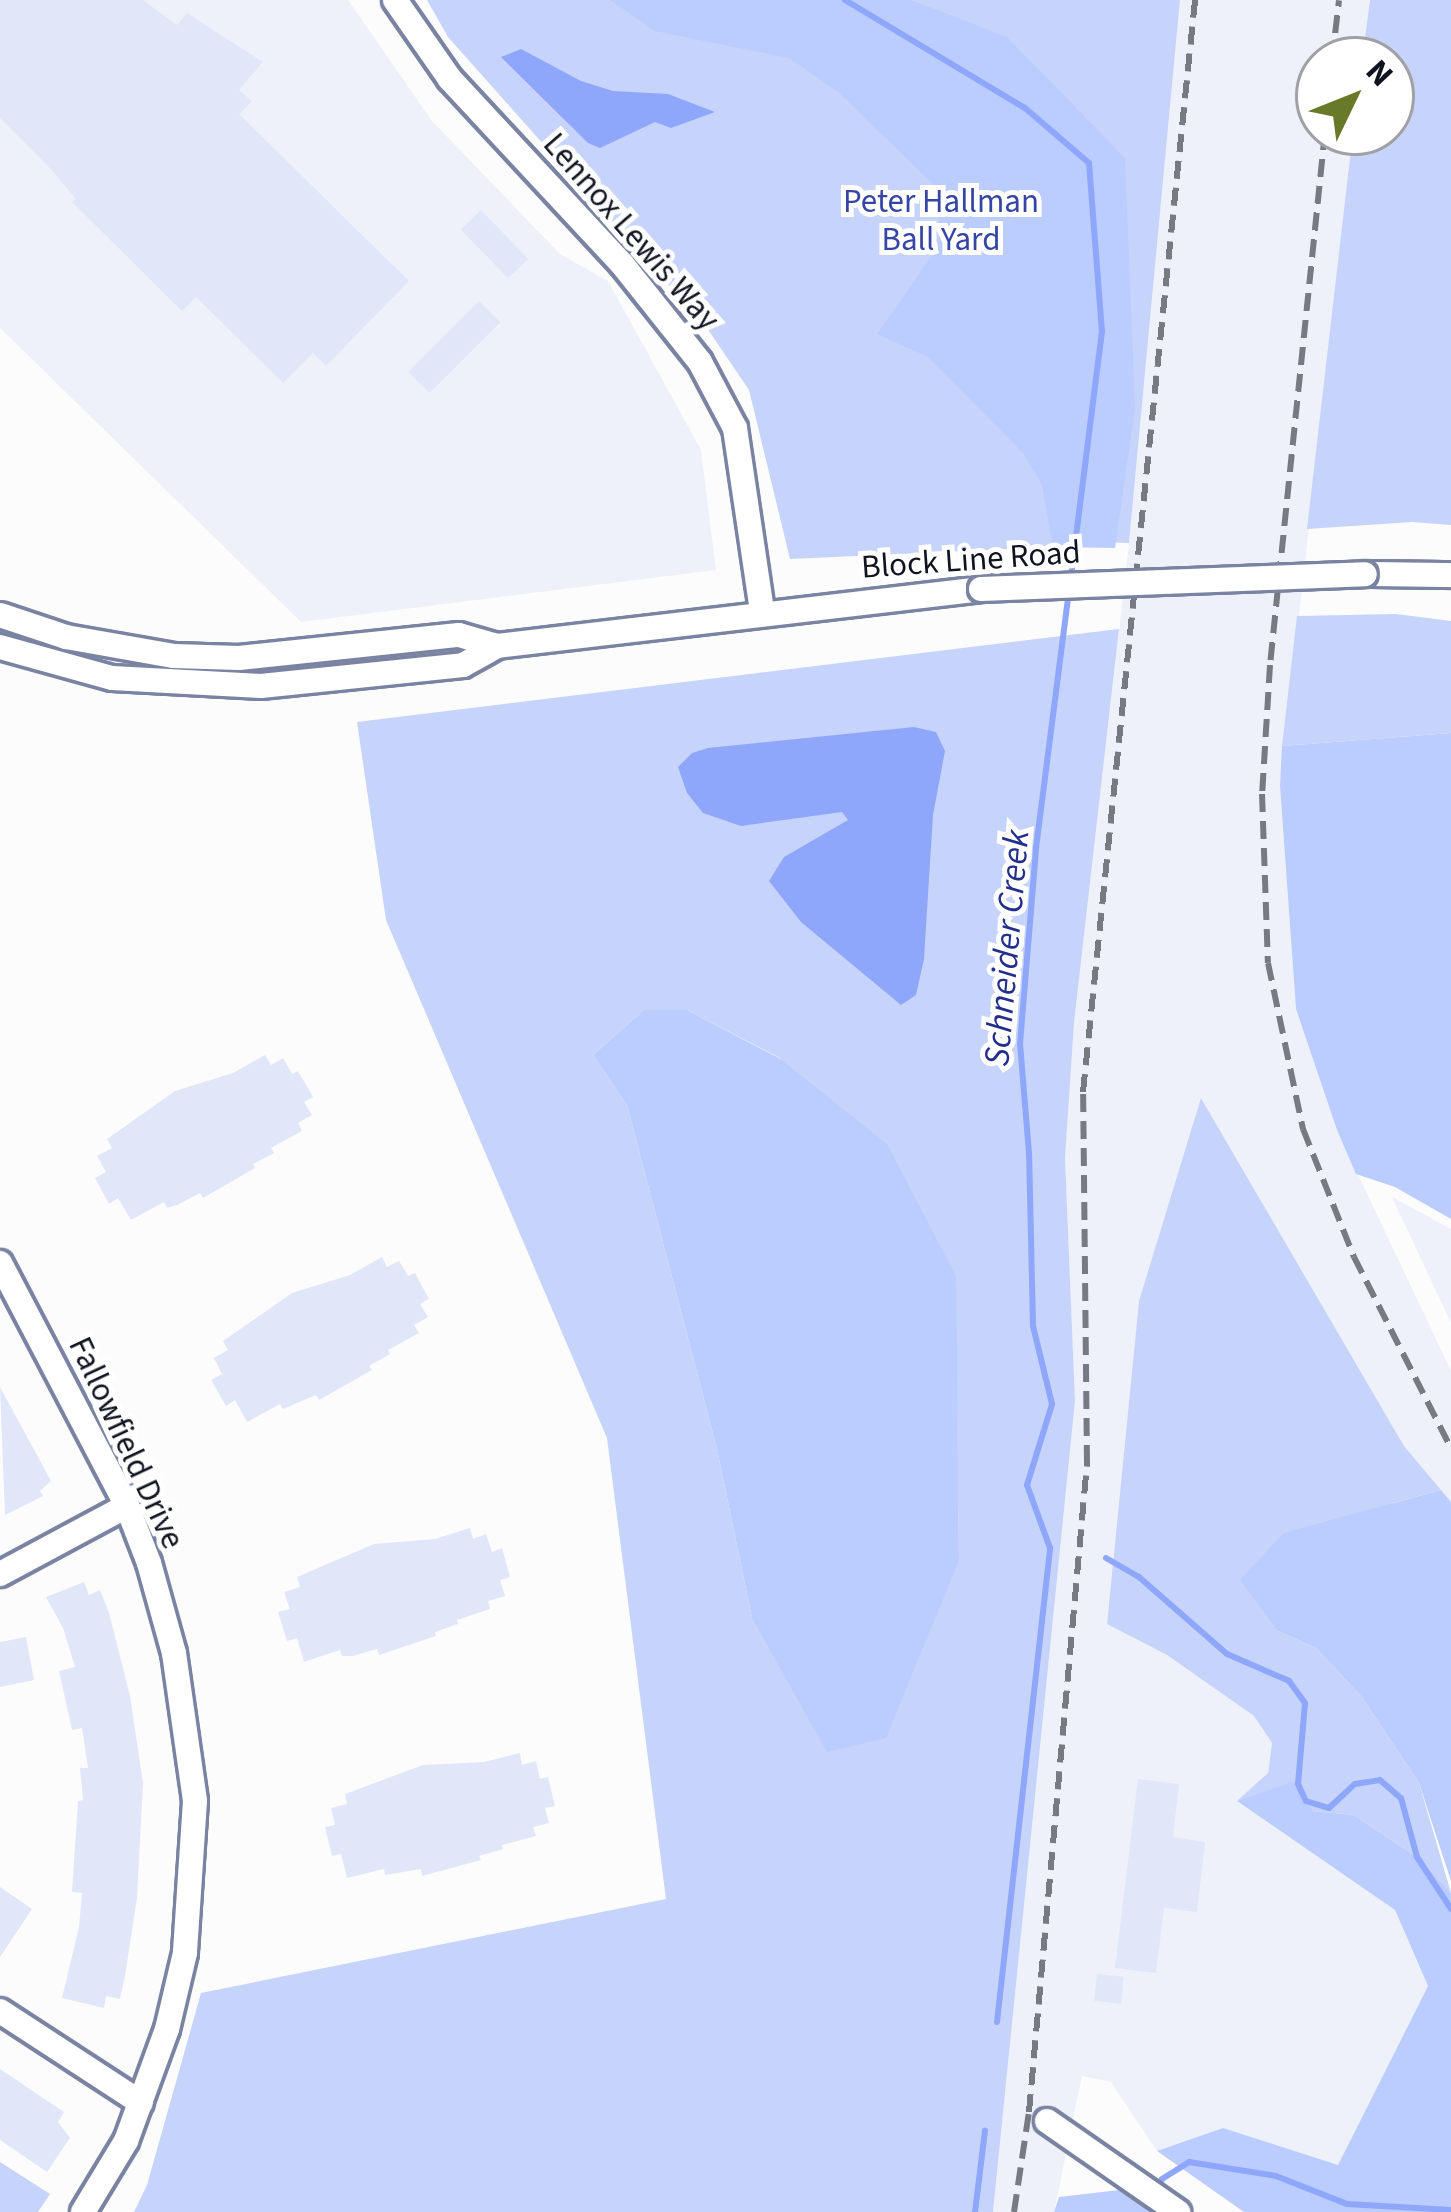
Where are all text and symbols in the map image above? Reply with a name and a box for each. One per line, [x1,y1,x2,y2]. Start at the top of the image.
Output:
north arrow [1295,36,1415,156]
text: N [1355,49,1404,97]
street label: Lennox Lewis Way [534,125,728,339]
park label: Peter Hallman Ball Yard [843,182,1039,260]
street label: Block Line Road [860,533,1082,587]
water label: Schneider Creek [975,828,1039,1068]
street label: Fallowfield Drive [60,1331,192,1555]

